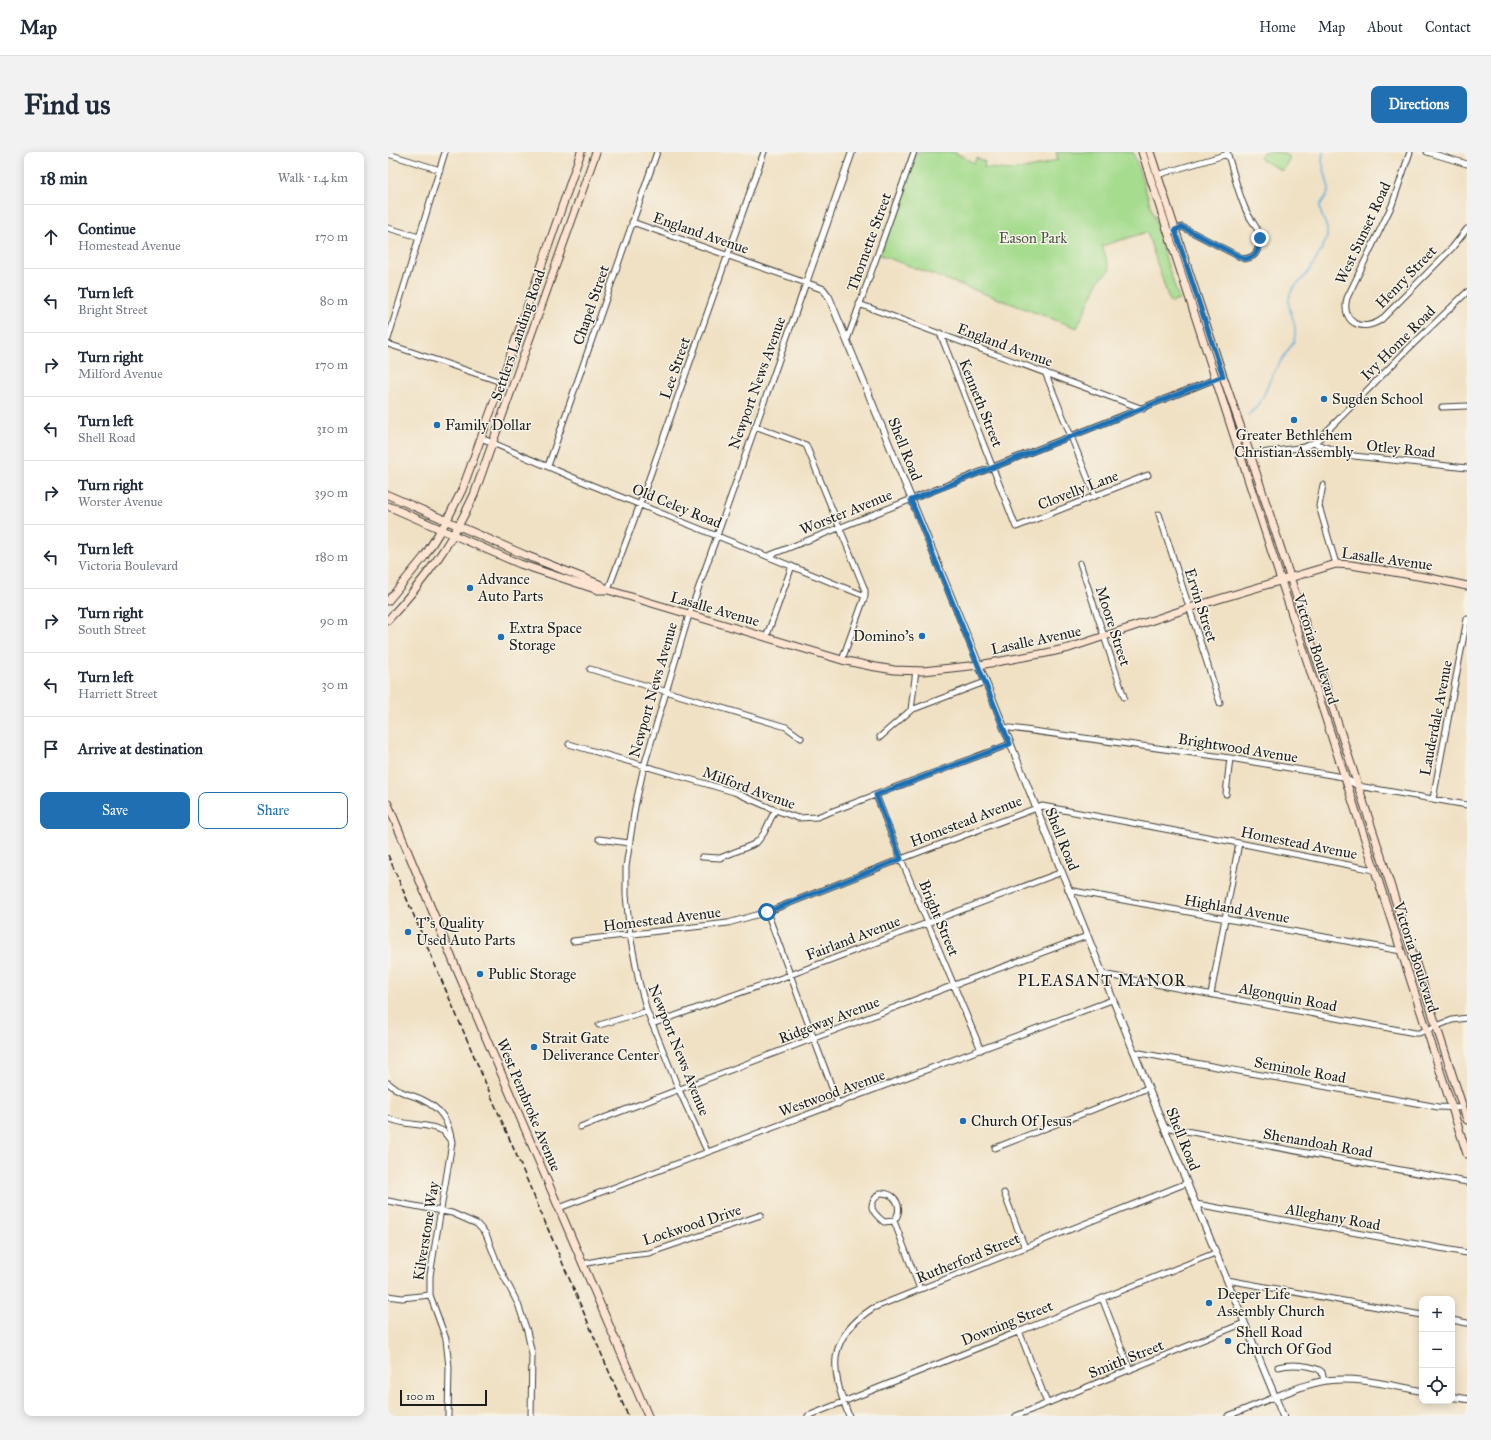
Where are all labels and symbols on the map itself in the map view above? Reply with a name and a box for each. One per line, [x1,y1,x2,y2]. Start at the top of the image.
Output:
street label: West Sunset Road [1331,179,1395,287]
street label: Thornette Street [843,190,895,294]
street label: England Avenue [651,208,751,258]
park label: Eason Park [999,229,1067,247]
route end [1251,229,1269,247]
street label: Henry Street [1372,241,1441,312]
street label: Chapel Street [569,262,613,347]
street label: Settlers Landing Road [487,267,549,403]
street label: Ivy Home Road [1357,302,1439,384]
street label: Newport News Avenue [725,314,789,452]
street label: England Avenue [955,319,1055,371]
street label: Lee Street [656,334,694,401]
street label: Kenneth Street [955,356,1007,450]
place label: Sugden School [1332,390,1424,408]
marker: Sugden School [1319,394,1329,404]
street label: Shell Road [884,415,926,484]
marker: Greater Bethlehem Christian Assembly [1289,415,1299,425]
place label: Family Dollar [445,416,531,434]
marker: Family Dollar [432,420,442,430]
place label: Greater Bethlehem Christian Assembly [1235,426,1354,461]
street label: Otley Road [1366,436,1437,462]
street label: Clovelly Lane [1035,466,1121,514]
street label: Old Celey Road [630,480,725,532]
street label: Worster Avenue [797,485,895,539]
street label: Lasalle Avenue [1340,544,1434,574]
street label: Ervin Street [1181,566,1222,645]
place label: Advance Auto Parts [477,570,543,605]
marker: Advance Auto Parts [465,583,475,593]
street label: Moore Street [1092,584,1135,669]
street label: Lasalle Avenue [668,588,762,630]
street label: Victoria Boulevard [1289,590,1343,707]
place label: Extra Space Storage [509,619,582,654]
street label: Newport News Avenue [625,620,681,760]
street label: Lasalle Avenue [989,622,1083,658]
place label: Domino's [853,627,914,645]
marker: Domino's [917,631,927,641]
marker: Extra Space Storage [496,632,506,642]
street label: Lauderdale Avenue [1416,659,1456,777]
street label: Brightwood Avenue [1177,730,1299,766]
street label: Milford Avenue [700,763,798,813]
street label: Homestead Avenue [908,791,1024,851]
street label: Shell Road [1041,805,1083,874]
street label: Homestead Avenue [1239,823,1359,863]
street label: Bright Street [915,877,963,959]
street label: Highland Avenue [1183,891,1291,927]
street label: Victoria Boulevard [1389,898,1443,1015]
street label: Homestead Avenue [602,903,722,935]
route start [758,903,776,921]
street label: Fairland Avenue [803,912,903,964]
place label: T's Quality Used Auto Parts [416,914,515,949]
marker: T's Quality Used Auto Parts [403,927,413,937]
place label: Public Storage [488,965,576,983]
marker: Public Storage [475,969,485,979]
district label: PLEASANT MANOR [1017,971,1187,990]
street label: Algonquin Road [1236,978,1339,1016]
street label: Newport News Avenue [644,982,714,1118]
street label: Ridgeway Avenue [776,992,882,1048]
place label: Strait Gate Deliverance Center [542,1029,659,1064]
street label: West Pembroke Avenue [493,1036,565,1174]
marker: Strait Gate Deliverance Center [529,1042,539,1052]
street label: Seminole Road [1253,1053,1348,1087]
street label: Westwood Avenue [777,1065,887,1121]
street label: Shell Road [1162,1105,1204,1174]
place label: Church Of Jesus [971,1112,1072,1131]
marker: Church Of Jesus [958,1116,968,1126]
street label: Shenandoah Road [1262,1125,1375,1162]
street label: Kilverstone Way [409,1179,443,1282]
street label: Alleghany Road [1283,1200,1382,1234]
street label: Lockwood Drive [640,1201,744,1249]
street label: Rutherford Street [914,1229,1023,1287]
place label: Deeper Life Assembly Church [1216,1285,1325,1320]
street label: Downing Street [959,1296,1056,1350]
marker: Deeper Life Assembly Church [1204,1298,1214,1308]
place label: Shell Road Church Of God [1236,1323,1332,1358]
street label: Smith Street [1086,1336,1167,1382]
marker: Shell Road Church Of God [1223,1336,1233,1346]
scale bar [400,1388,487,1407]

